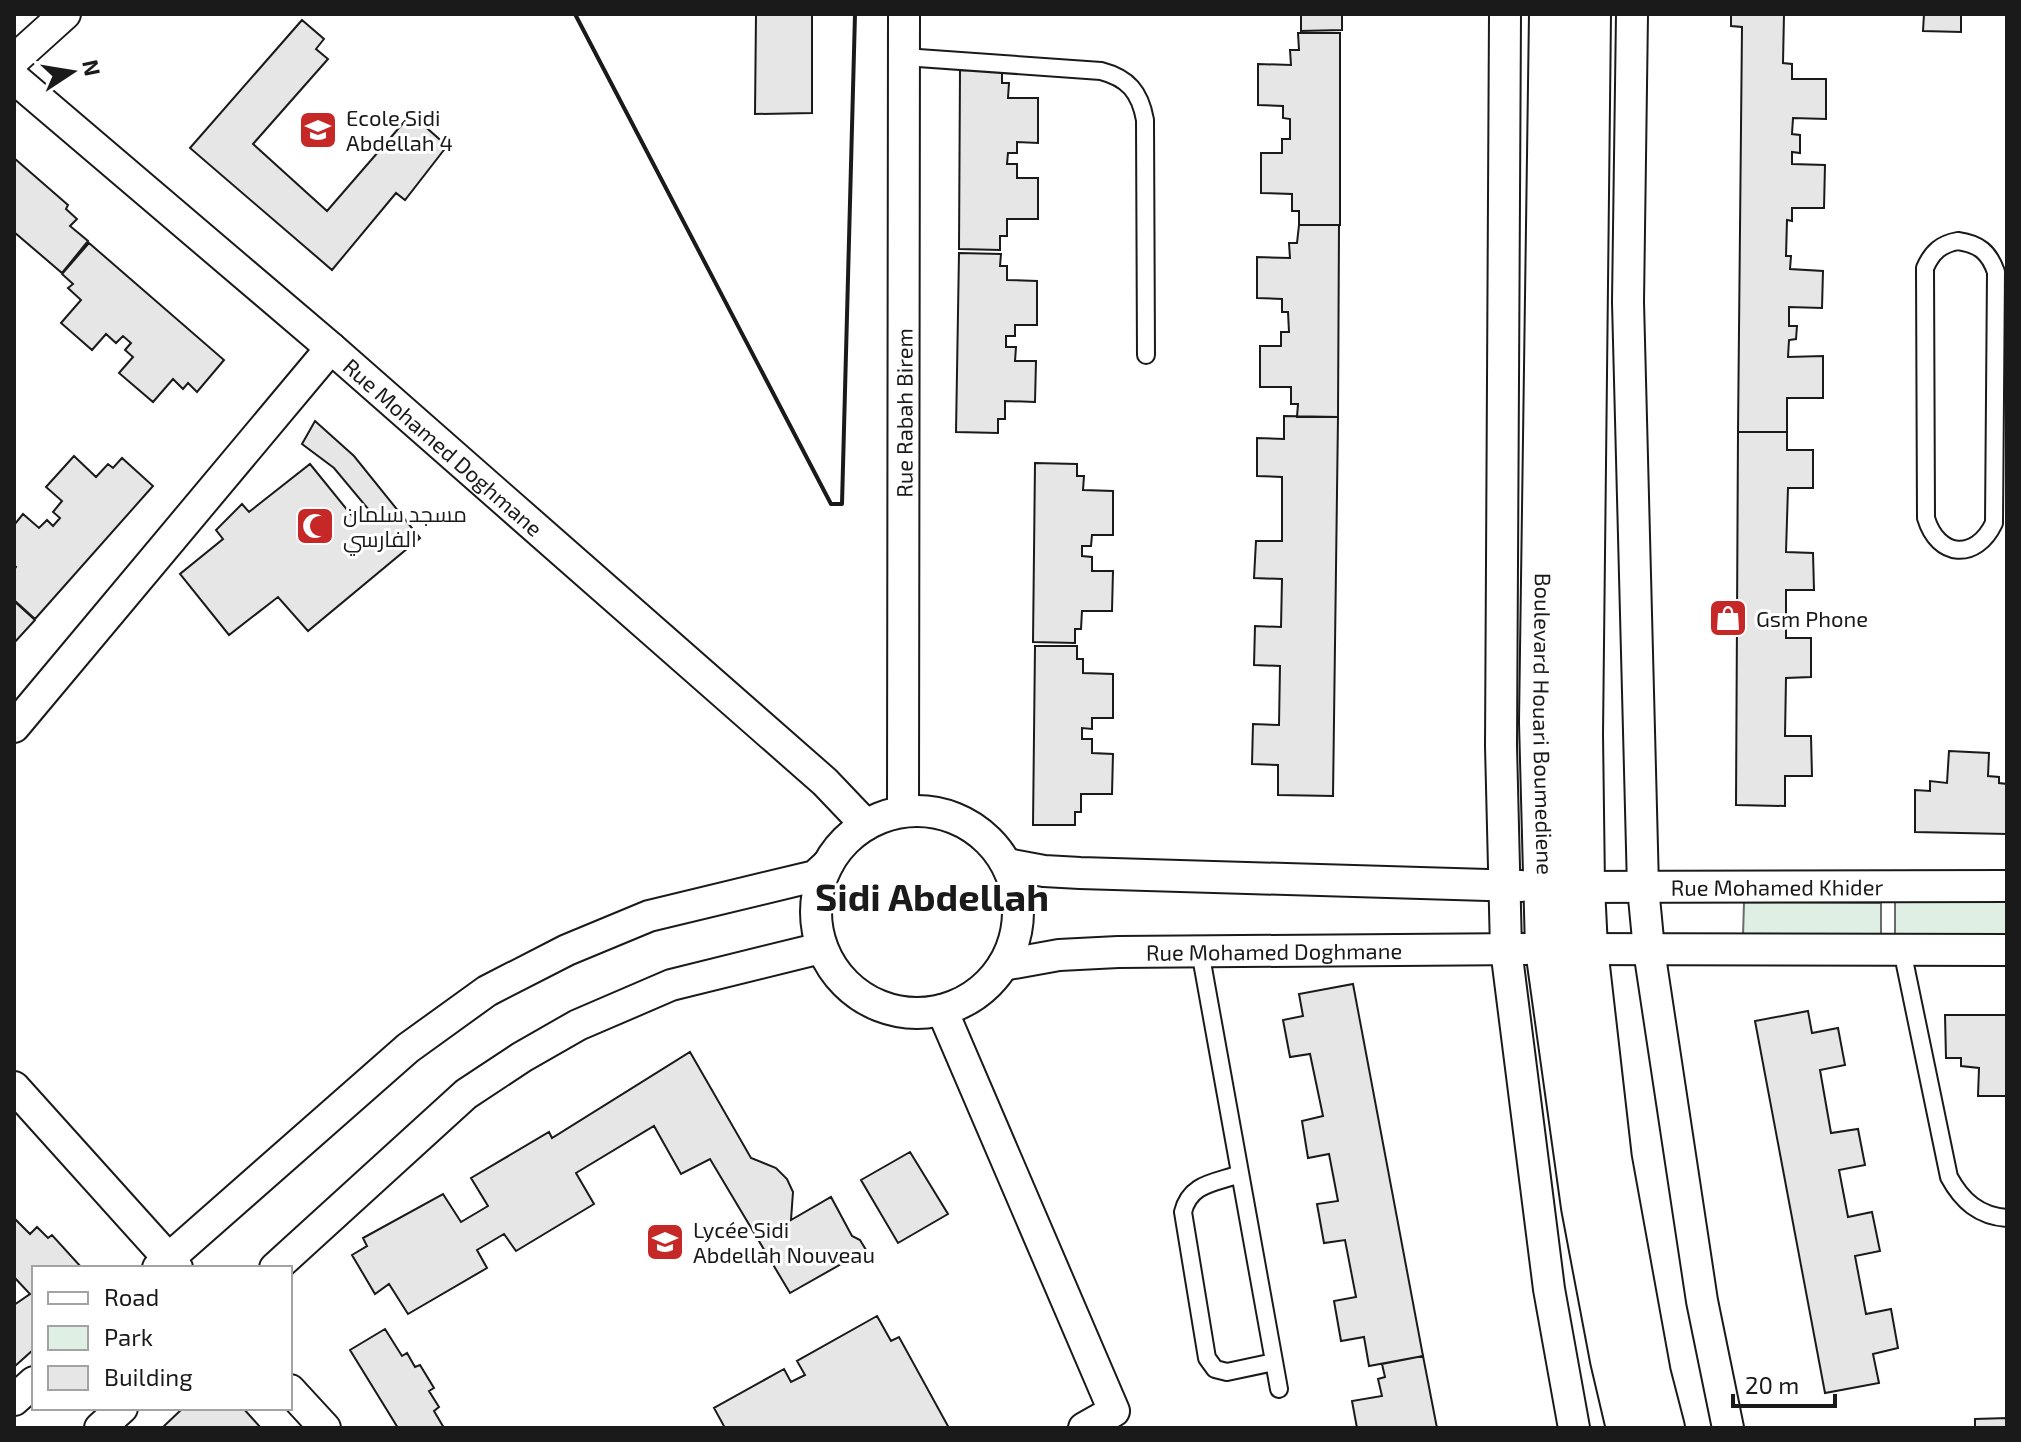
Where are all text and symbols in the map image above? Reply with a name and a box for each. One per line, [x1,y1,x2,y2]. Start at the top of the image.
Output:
north arrow [32,32,112,112]
text: N [78,57,107,78]
place label: Ecole Sidi Abdellah 4 [346,104,453,155]
school or university icon: Ecole Sidi Abdellah 4 [297,109,339,151]
street label: Rue Rabah Birem [890,328,917,498]
street label: Rue Mohamed Doghmane [339,352,548,541]
place label: مسجد سلمان الفارسي [343,500,467,556]
mosque icon: مسجد سلمان الفارسي [294,505,336,547]
street label: Boulevard Houari Boumediene [1529,573,1559,875]
shop icon: Gsm Phone [1707,597,1749,639]
place label: Gsm Phone [1756,605,1868,631]
district label: Sidi Abdellah [815,873,1049,919]
street label: Rue Mohamed Khider [1671,873,1884,900]
street label: Rue Mohamed Doghmane [1146,937,1402,965]
place label: Lycée Sidi Abdellah Nouveau [693,1216,875,1267]
school or university icon: Lycée Sidi Abdellah Nouveau [644,1221,686,1263]
legend [32,1266,292,1410]
text: Road [104,1282,159,1311]
text: Park [104,1322,153,1351]
scale bar [1733,1358,1835,1408]
text: Building [104,1362,193,1391]
text: 20 m [1745,1370,1799,1399]

